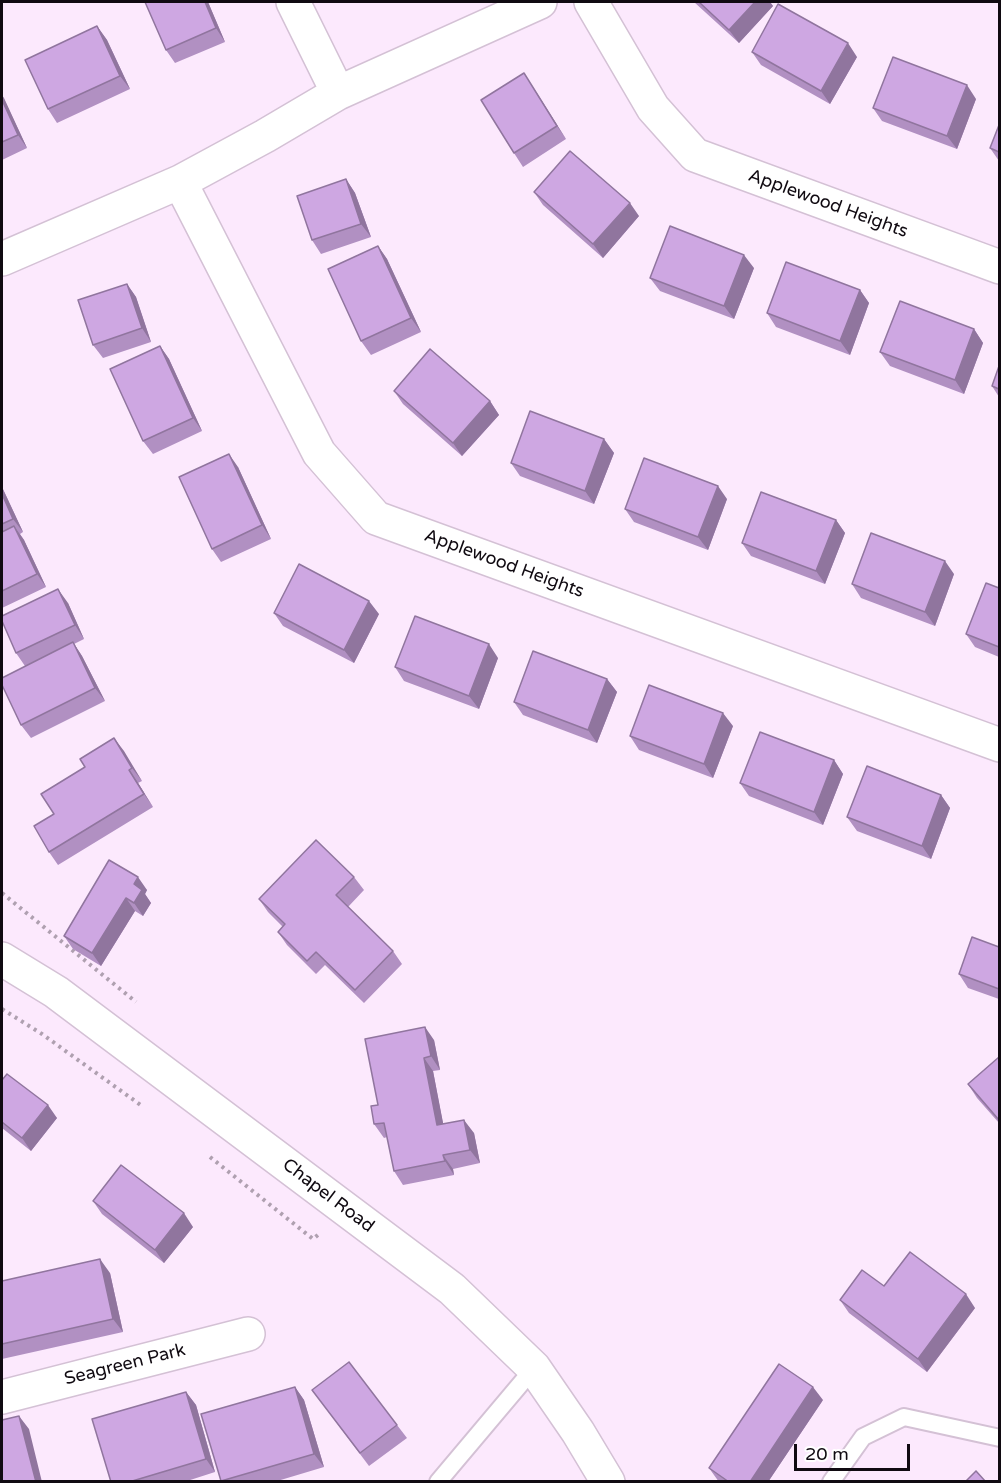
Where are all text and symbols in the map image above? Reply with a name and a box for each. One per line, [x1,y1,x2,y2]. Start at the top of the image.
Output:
street label: Applewood Heights [745,165,911,243]
street label: Applewood Heights [421,525,587,603]
street label: Chapel Road [278,1154,378,1238]
street label: Seagreen Park [62,1340,188,1390]
scale bar [797,1432,912,1470]
text: 20 m [805,1443,849,1465]

